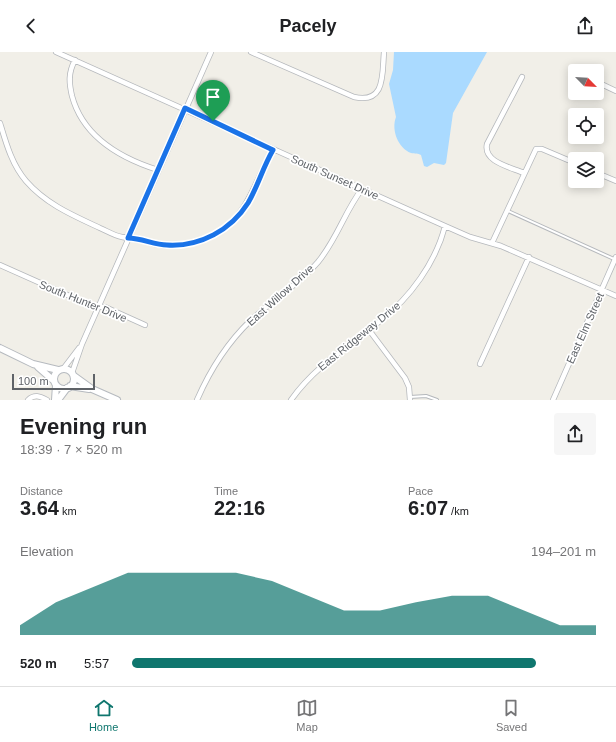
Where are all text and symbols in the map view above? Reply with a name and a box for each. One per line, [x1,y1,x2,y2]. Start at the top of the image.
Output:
icon: back [20,15,42,37]
icon: share [574,15,596,37]
text: Pacely [279,16,337,36]
north arrow [568,64,604,100]
map controls [568,64,604,188]
pin [196,80,230,121]
icon: arrive [202,86,224,108]
button: locate [568,108,604,144]
street label: South Sunset Drive [289,152,381,202]
button: layers [568,152,604,188]
street label: East Willow Drive [244,262,316,328]
street label: South Hunter Drive [37,278,129,324]
street label: East Elm Street [564,291,606,365]
street label: East Ridgeway Drive [316,299,402,373]
scale bar [12,372,95,391]
text: 100 m [18,375,49,387]
button: share [554,413,596,455]
text: Evening run [20,414,147,439]
text: 18:39 · 7 × 520 m [20,442,122,457]
text: Distance [20,485,63,497]
text: Time [214,485,238,497]
text: Pace [408,485,433,497]
text: 3.64 [20,497,59,519]
text: 22:16 [214,497,265,519]
text: 6:07 [408,497,448,519]
text: km [59,505,77,517]
text: /km [448,505,469,517]
text: Elevation [20,544,73,559]
text: 194–201 m [531,544,596,559]
text: 520 m [20,656,57,671]
text: 5:57 [84,656,109,671]
tab: Home [89,697,118,733]
tab: Map [296,697,318,733]
tab: Saved [496,697,527,733]

